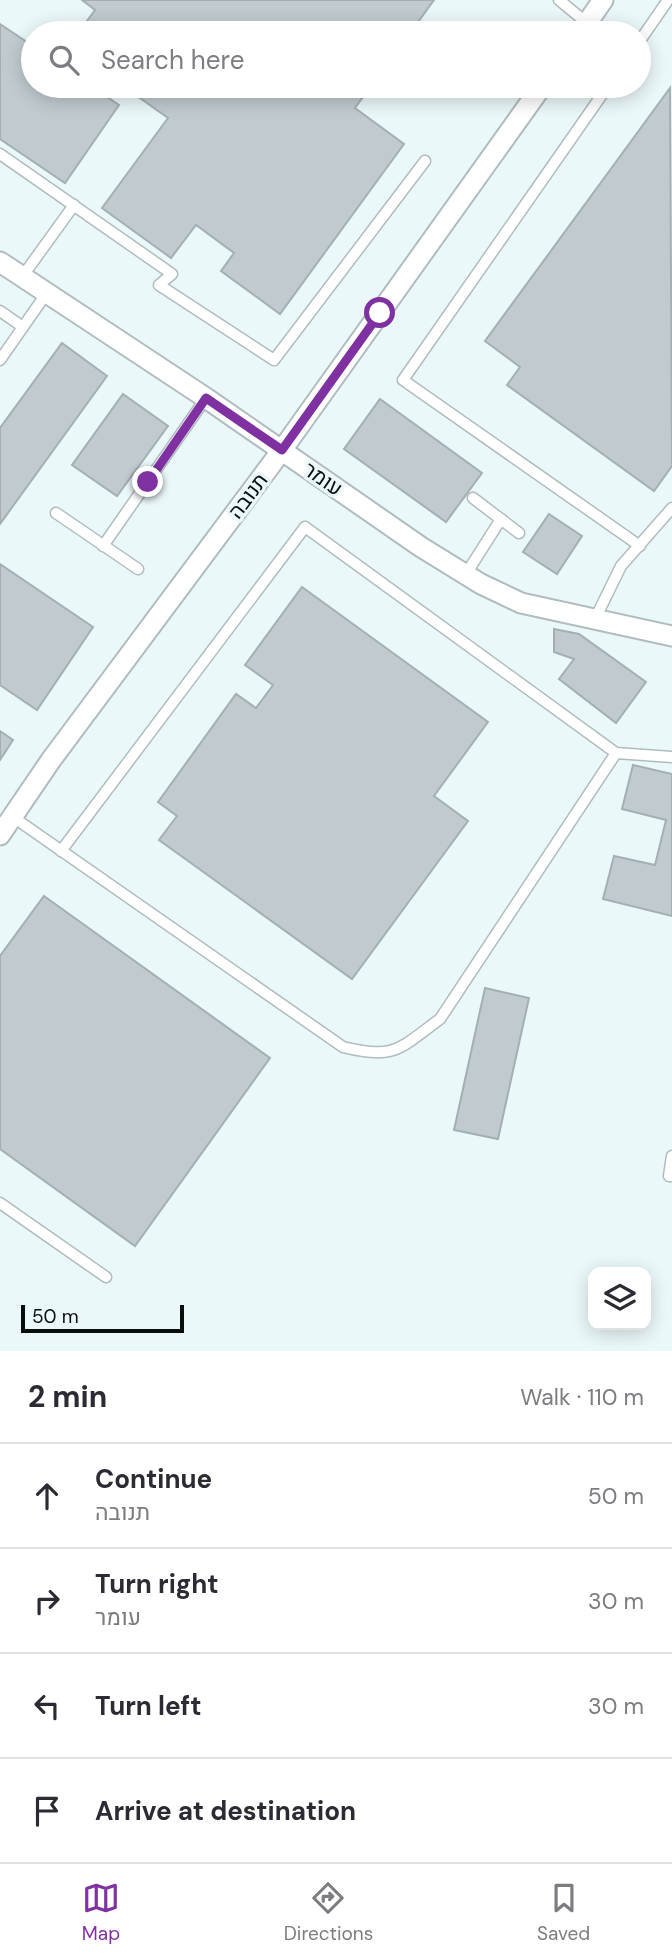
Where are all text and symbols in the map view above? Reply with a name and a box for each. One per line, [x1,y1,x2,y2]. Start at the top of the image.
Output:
search box [21,21,651,98]
icon: search [45,41,83,79]
text: Search here [101,43,244,77]
route start [364,297,395,328]
street label: עומר [298,455,348,503]
route end [132,466,163,497]
street label: תנובה [222,467,274,525]
map controls [588,1267,651,1330]
button: layers [588,1267,651,1330]
scale bar [21,1302,184,1334]
text: 50 m [32,1304,79,1329]
text: 2 min [28,1377,107,1416]
text: Walk · 110 m [520,1382,644,1412]
text: Continue [95,1462,212,1496]
icon: ahead [28,1477,66,1515]
text: 50 m [588,1481,644,1511]
text: תנובה [95,1497,150,1527]
text: Turn right [95,1567,219,1601]
icon: right [28,1582,66,1620]
text: 30 m [588,1586,644,1616]
text: עומר [95,1602,141,1632]
icon: left [28,1687,66,1725]
text: Turn left [95,1689,202,1723]
text: 30 m [588,1691,644,1721]
icon: arrive [28,1792,66,1830]
text: Arrive at destination [95,1794,356,1828]
tab: Map [82,1879,120,1946]
tab: Directions [284,1879,373,1946]
tab: Saved [537,1879,590,1946]

